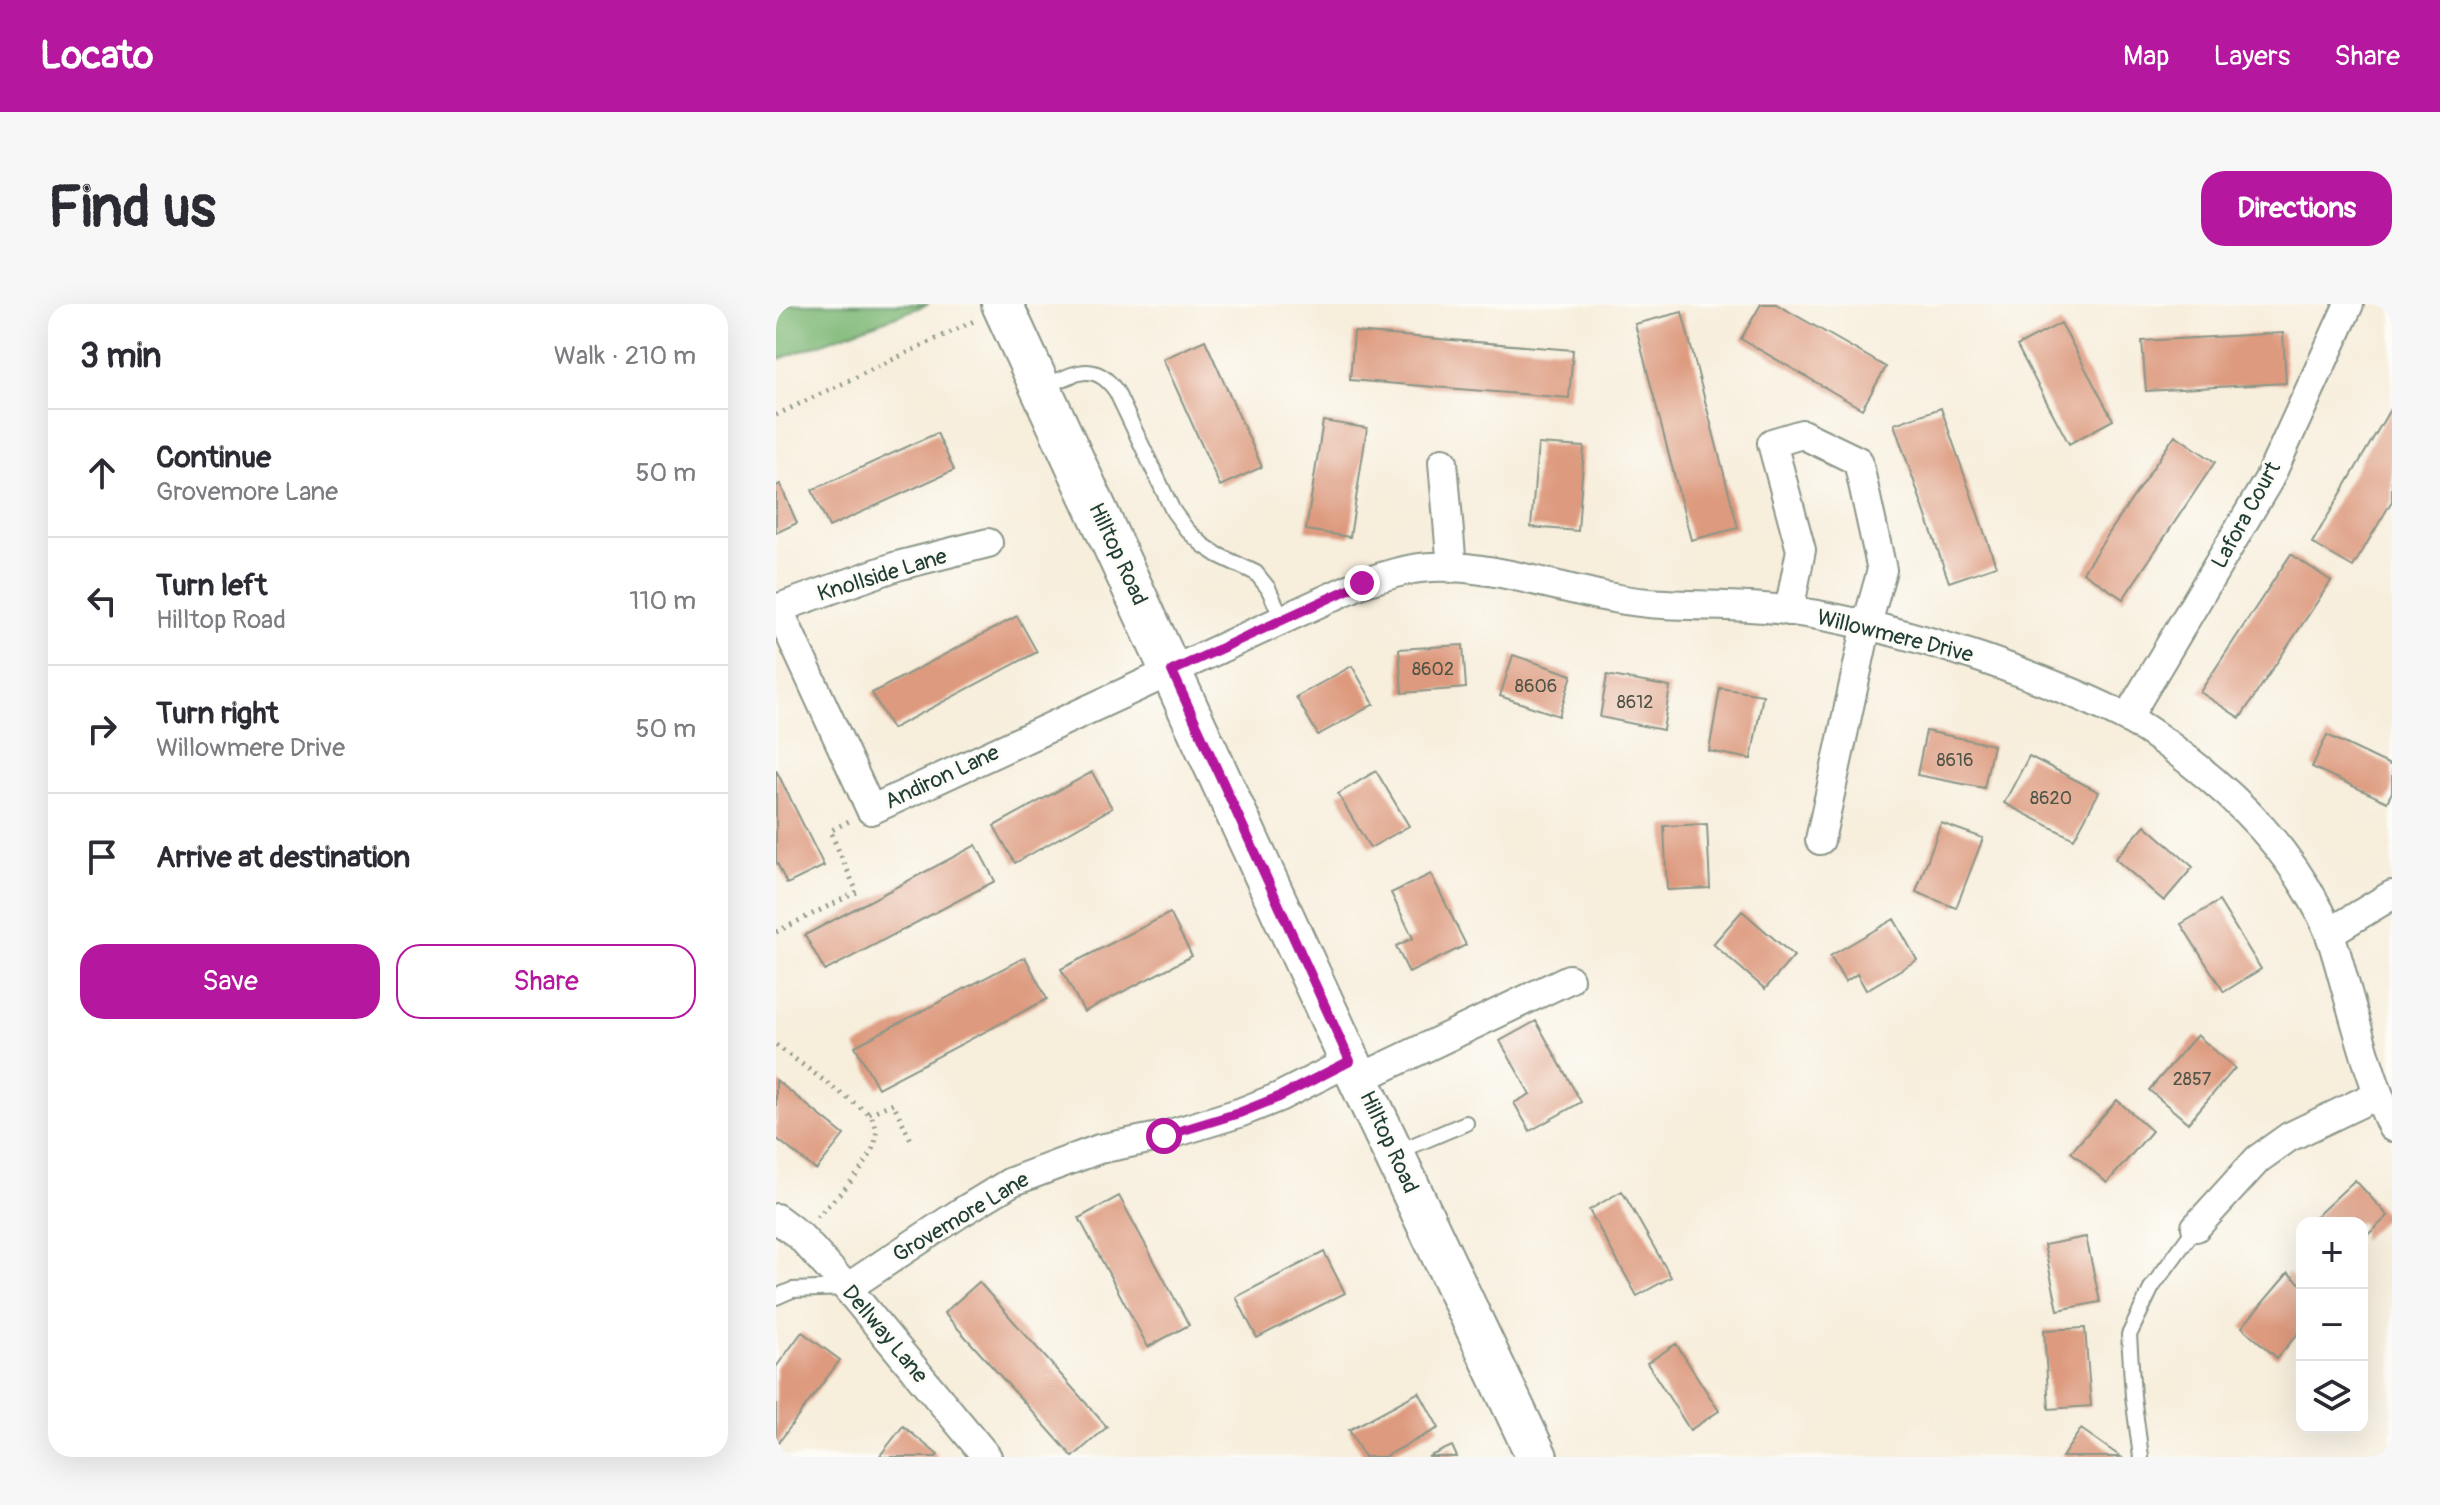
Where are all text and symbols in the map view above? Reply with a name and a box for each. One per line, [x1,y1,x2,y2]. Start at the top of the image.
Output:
text: Locato [40,32,153,80]
text: Map [2123,39,2169,74]
text: Layers [2213,39,2290,74]
text: Share [2334,39,2400,74]
button: Directions [2201,171,2392,246]
text: Find us [48,174,216,243]
text: 3 min [80,335,162,378]
text: Walk · 210 m [554,340,696,372]
text: Continue [156,439,271,476]
icon: ahead [80,451,124,495]
street label: Lafora Court [2205,456,2287,573]
text: 50 m [635,457,696,489]
text: Grovemore Lane [156,476,338,508]
street label: Hilltop Road [1082,498,1154,610]
street label: Knollside Lane [814,542,950,608]
route end [1344,565,1380,601]
text: Turn left [156,567,267,604]
icon: left [80,579,124,623]
text: 110 m [629,585,696,617]
street label: Willowmere Drive [1814,603,1976,669]
text: Hilltop Road [156,604,286,636]
house number: 8602 [1412,658,1454,681]
house number: 8606 [1515,675,1557,698]
house number: 8612 [1617,691,1653,714]
text: Turn right [156,695,279,732]
icon: right [80,707,124,751]
text: 50 m [635,713,696,745]
text: Willowmere Drive [156,732,345,764]
street label: Andiron Lane [880,738,1004,816]
house number: 8616 [1936,749,1974,772]
house number: 8620 [2030,787,2072,810]
icon: arrive [80,835,124,879]
text: Arrive at destination [156,839,410,876]
button: Save [80,944,380,1019]
button: Share [396,944,696,1019]
house number: 2857 [2173,1068,2212,1091]
street label: Hilltop Road [1353,1086,1425,1198]
route start [1146,1118,1182,1154]
street label: Grovemore Lane [888,1165,1034,1269]
map controls [2296,1217,2368,1433]
button: + [2296,1217,2368,1289]
street label: Dellway Lane [836,1279,934,1389]
button: − [2296,1289,2368,1361]
button: layers [2296,1361,2368,1433]

